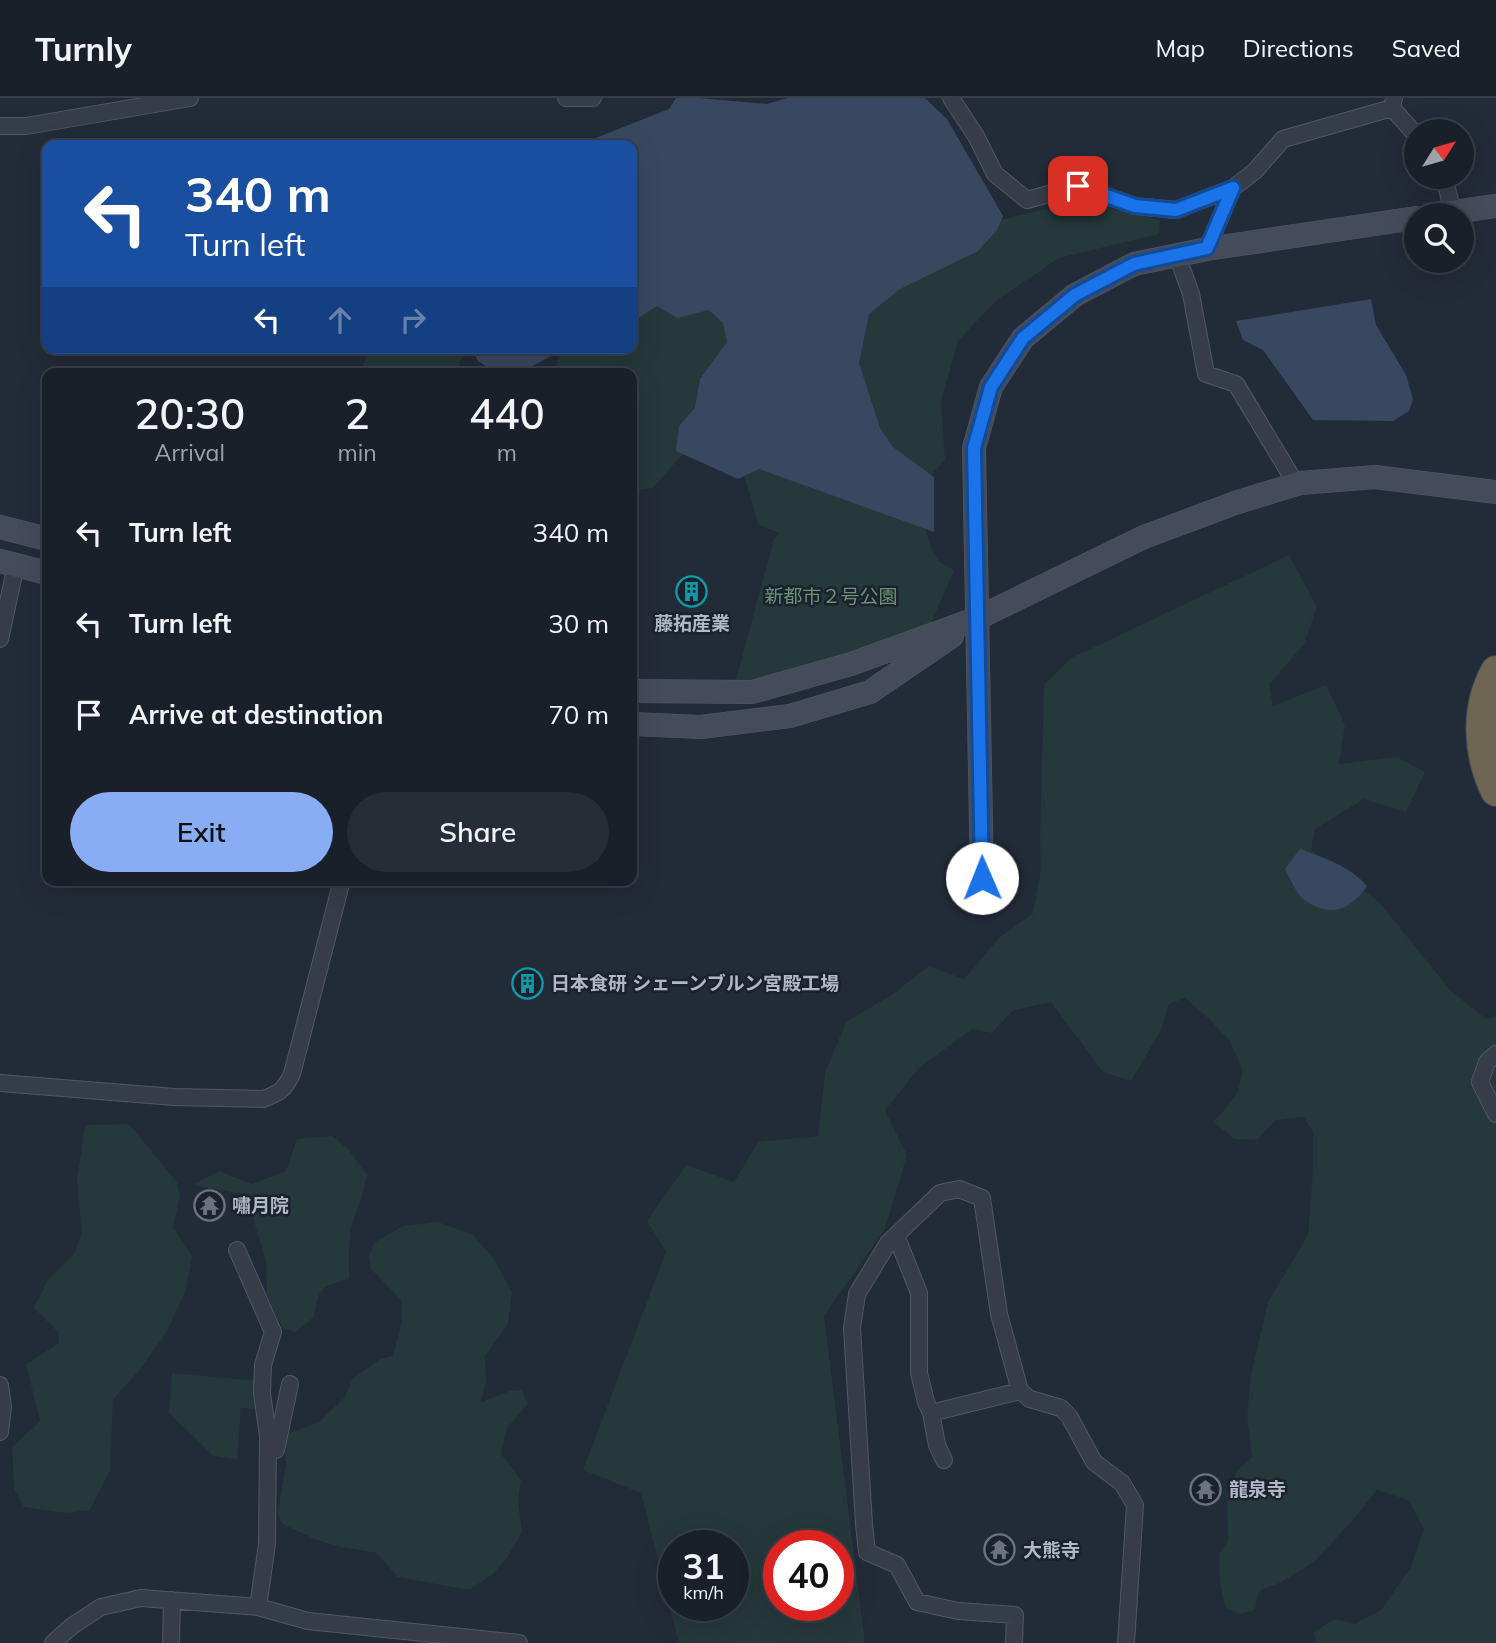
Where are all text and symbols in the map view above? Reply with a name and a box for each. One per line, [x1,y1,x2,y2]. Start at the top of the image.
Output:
text: Turnly [35,28,132,69]
text: Map [1155,33,1205,63]
text: Directions [1243,33,1354,63]
text: Saved [1392,33,1461,63]
north arrow [1404,119,1474,189]
map controls [1404,119,1474,273]
pin [1048,156,1108,216]
text: 340 m [185,163,331,224]
icon: arrive [1059,167,1097,205]
icon: left [70,168,161,259]
button: search [1404,203,1474,273]
text: Turn left [185,224,305,264]
icon: left [248,301,286,339]
icon: ahead [321,301,359,339]
icon: right [394,301,432,339]
text: 20:30 [134,387,245,440]
text: 2 [344,387,370,440]
text: 440 [469,387,545,440]
text: Arrival [155,438,225,467]
text: min [337,438,377,467]
text: m [497,438,517,467]
icon: left [70,514,108,552]
text: Turn left [129,516,231,549]
text: 340 m [533,516,609,549]
building icon: 藤拓産業 [675,575,709,609]
park label: 新都市２号公園 [764,584,898,608]
icon: left [70,605,108,643]
text: Turn left [129,607,231,640]
text: 30 m [548,607,609,640]
place label: 藤拓産業 [654,611,730,635]
icon: arrive [70,696,108,734]
text: Arrive at destination [129,698,384,731]
text: 70 m [548,698,609,731]
button: Exit [70,792,333,872]
button: Share [347,792,609,872]
position arrow [945,841,1019,915]
building icon: 日本食研 シェーンブルン宮殿工場 [511,966,545,1000]
place label: 日本食研 シェーンブルン宮殿工場 [551,971,839,995]
temple icon: 嘯月院 [192,1188,226,1222]
place label: 嘯月院 [232,1193,289,1217]
temple icon: 龍泉寺 [1189,1472,1223,1506]
place label: 龍泉寺 [1229,1477,1286,1501]
speed limit sign: 40 [763,1530,854,1621]
temple icon: 大熊寺 [983,1533,1017,1567]
place label: 大熊寺 [1023,1538,1080,1562]
text: 31 [682,1544,725,1588]
text: km/h [683,1581,724,1604]

